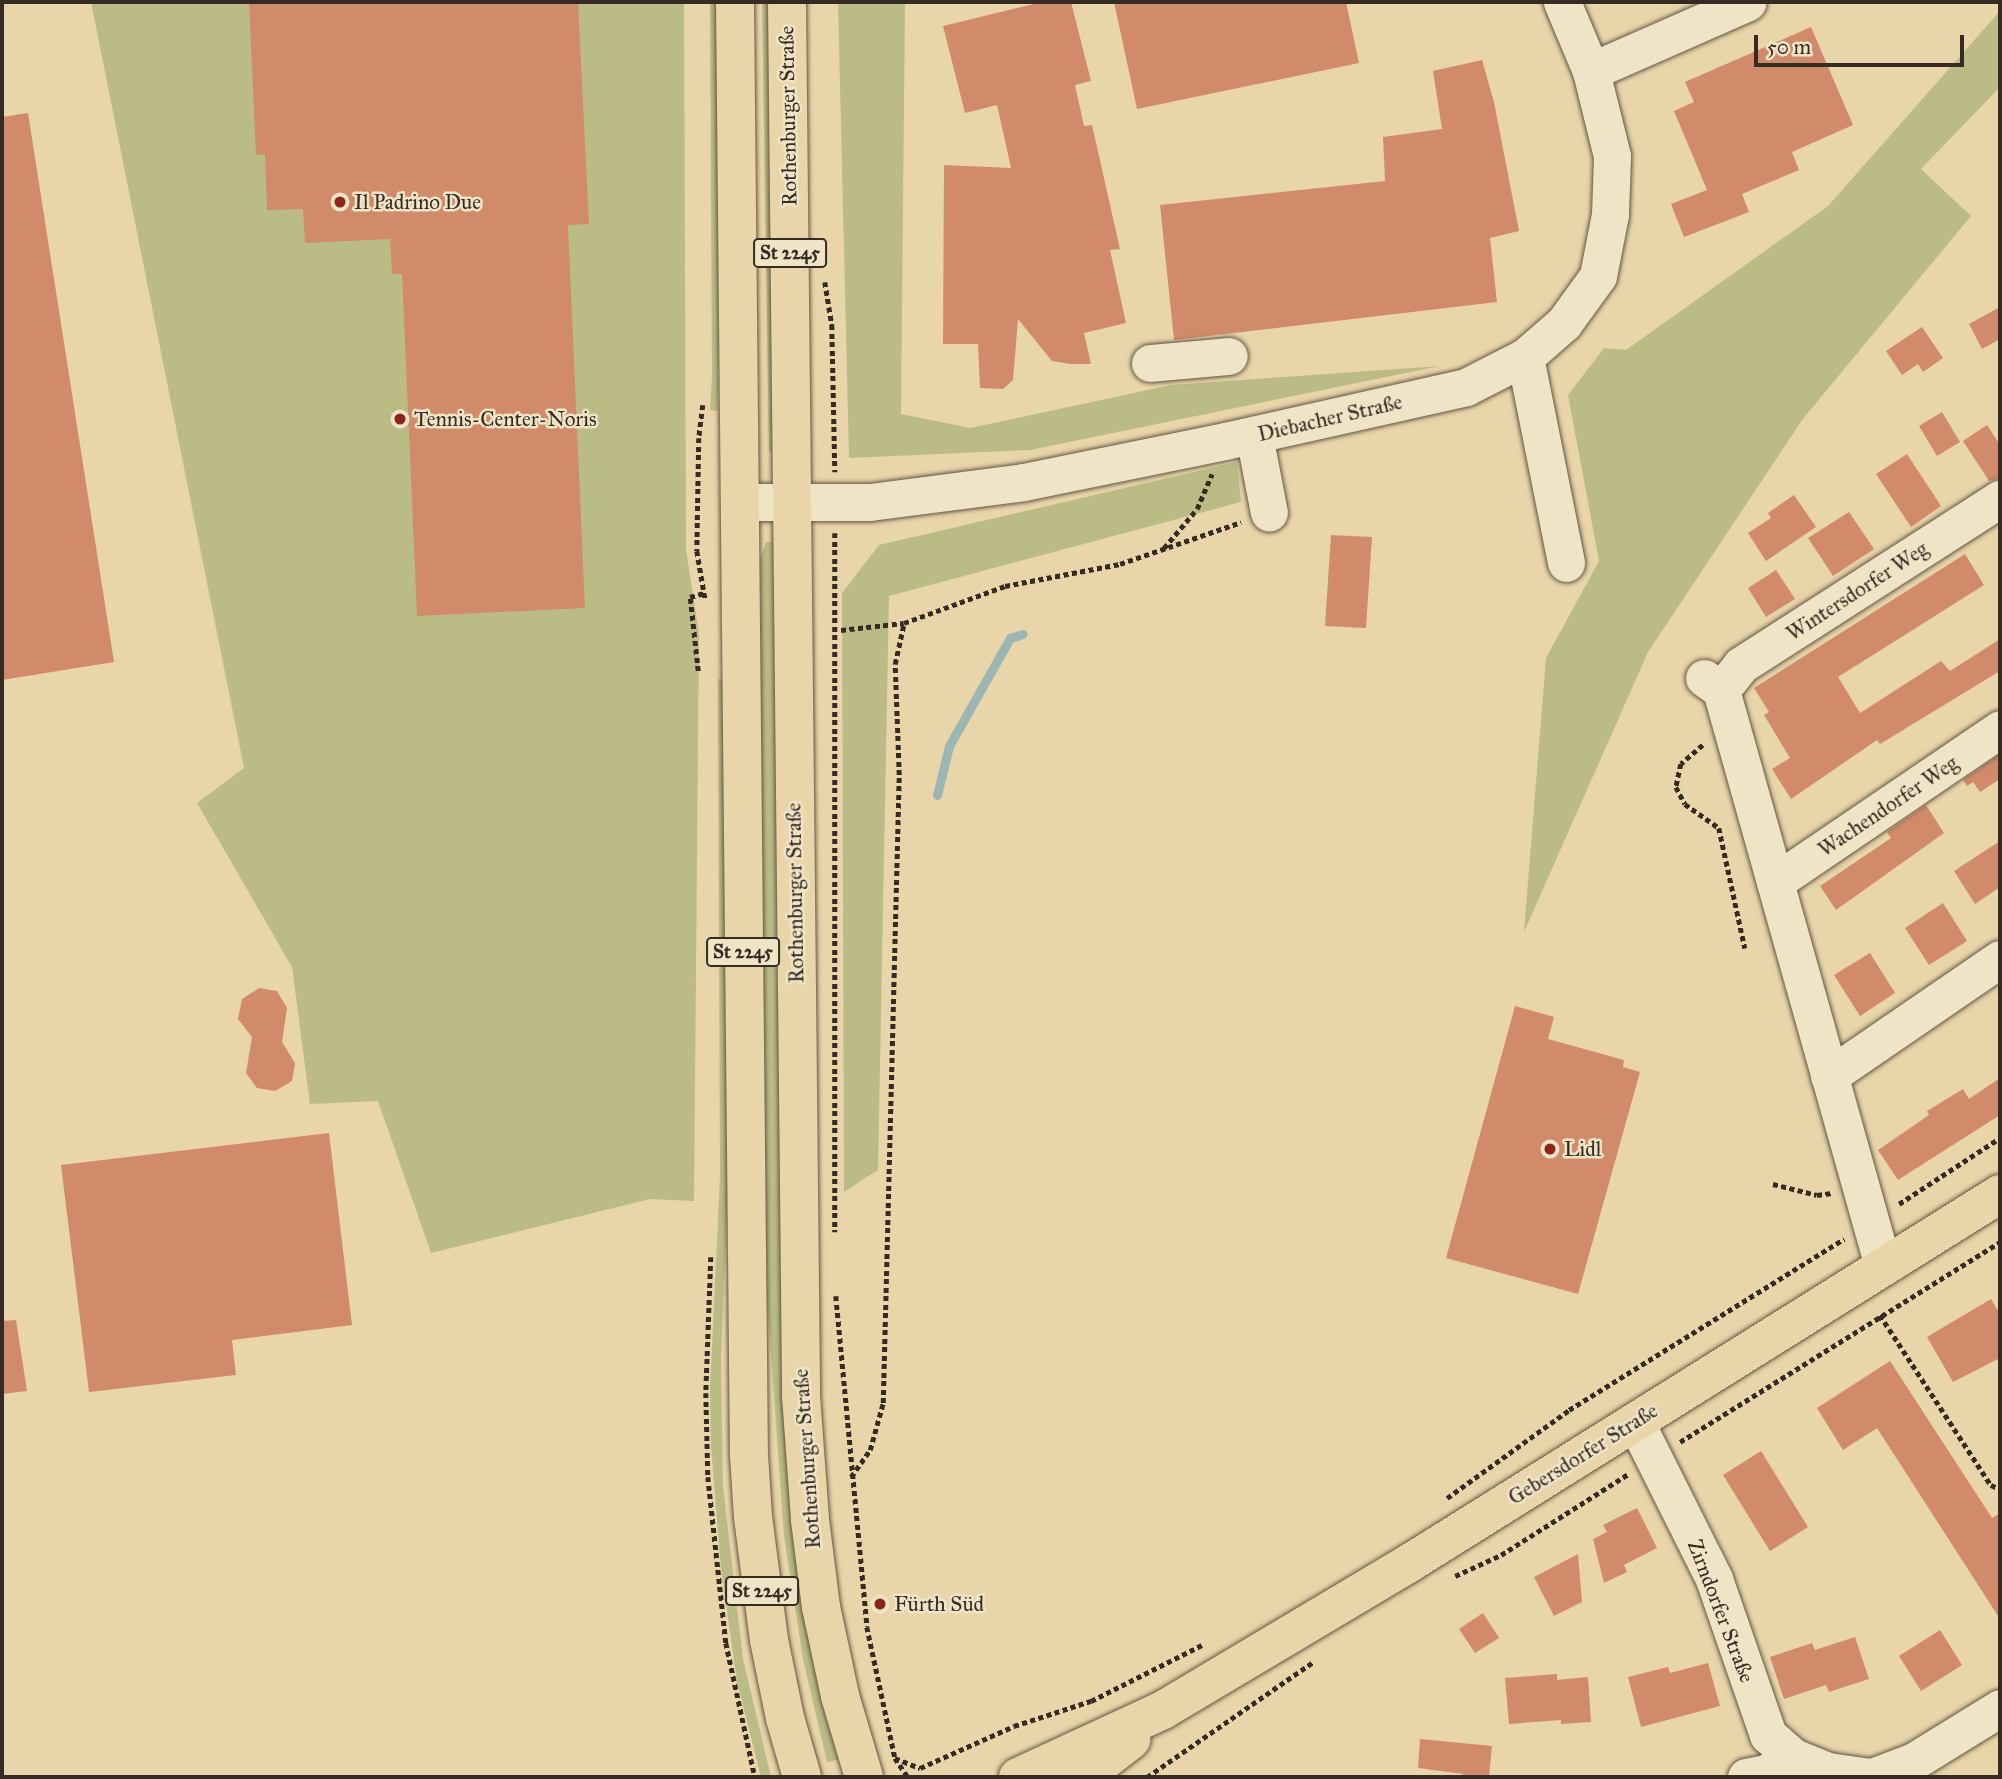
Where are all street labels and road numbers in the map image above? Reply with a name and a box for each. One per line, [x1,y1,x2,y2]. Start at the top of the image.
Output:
street label: Rothenburger Straße [774,26,802,206]
road number: St 2245 [752,238,828,268]
street label: Diebacher Straße [1255,389,1405,447]
street label: Wintersdorfer Weg [1782,536,1932,646]
street label: Wachendorfer Weg [1813,750,1963,862]
street label: Rothenburger Straße [781,803,809,983]
road number: St 2245 [704,936,782,968]
street label: Rothenburger Straße [788,1368,826,1550]
street label: Gebersdorfer Straße [1504,1398,1662,1510]
street label: Zirndorfer Straße [1682,1536,1760,1686]
road number: St 2245 [724,1576,800,1606]

